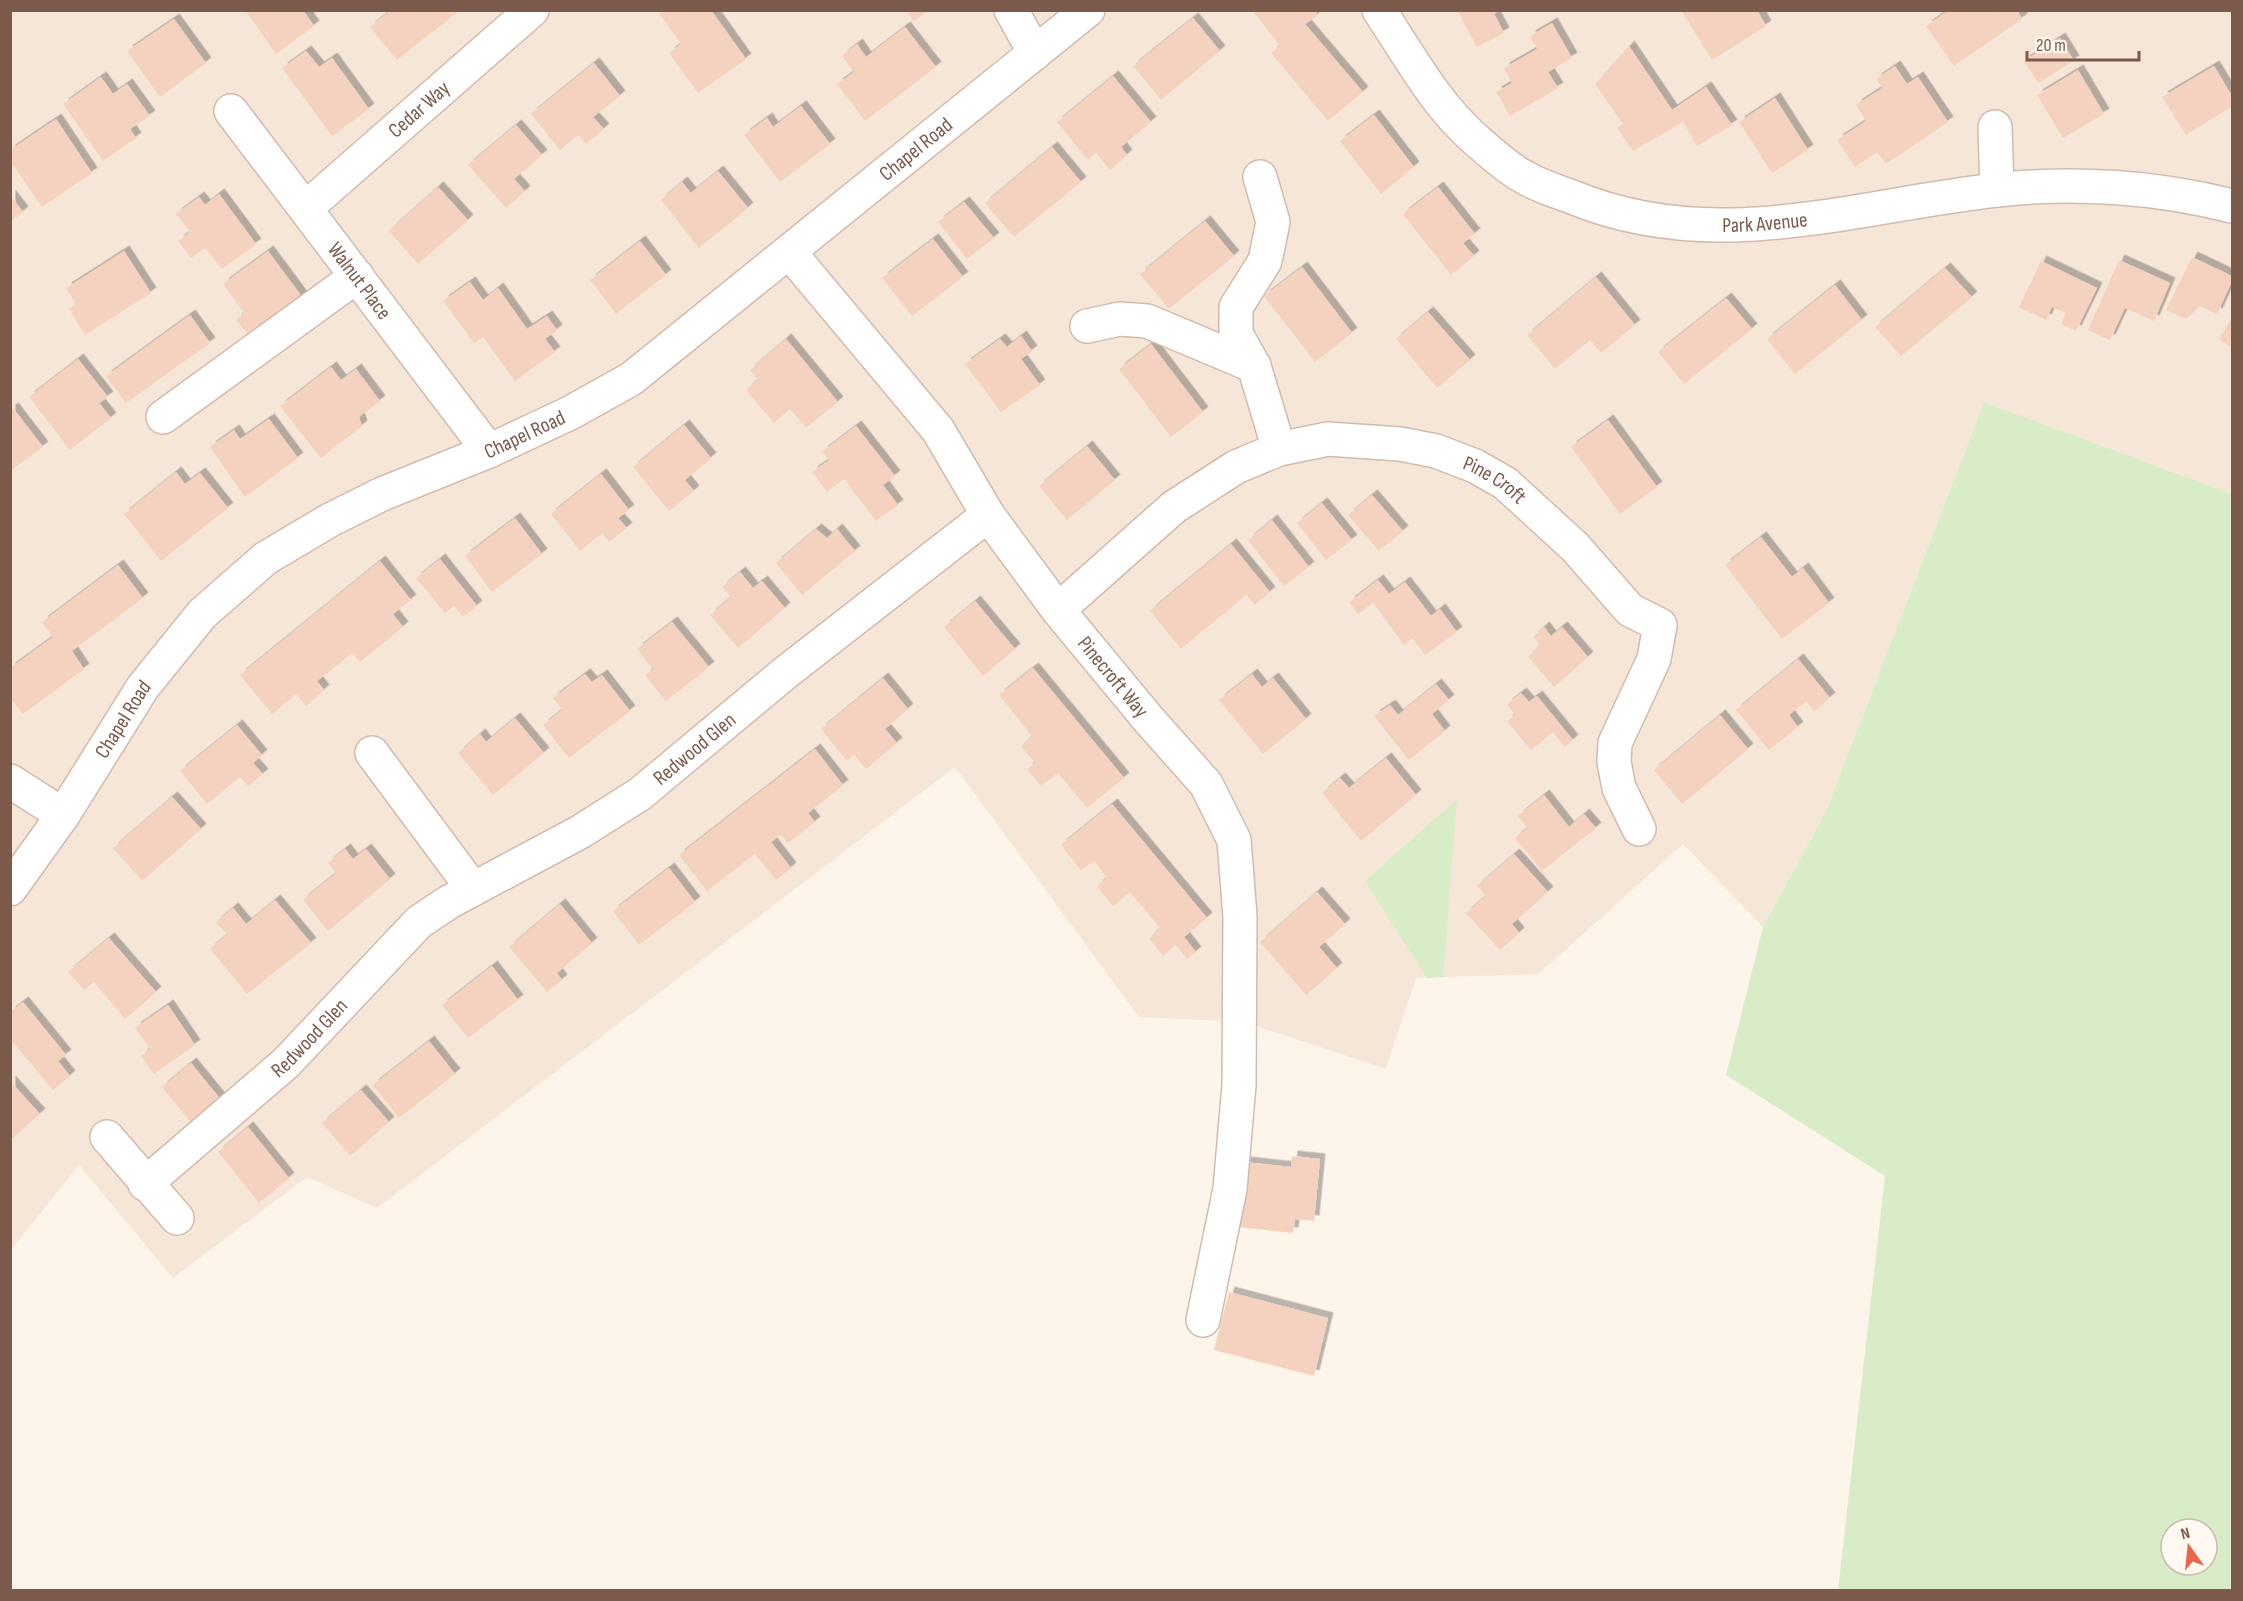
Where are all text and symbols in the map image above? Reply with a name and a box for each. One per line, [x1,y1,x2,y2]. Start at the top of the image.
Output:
scale bar [2027,24,2140,62]
text: 20 m [2036,35,2066,56]
street label: Cedar Way [383,75,455,143]
street label: Chapel Road [874,112,957,186]
street label: Park Avenue [1722,207,1809,238]
street label: Walnut Place [323,237,397,324]
street label: Chapel Road [480,405,569,464]
street label: Pine Croft [1460,450,1532,509]
street label: Pinecroft Way [1072,631,1154,722]
street label: Chapel Road [89,675,156,763]
street label: Redwood Glen [648,707,741,790]
street label: Redwood Glen [266,993,353,1083]
north arrow [2159,1517,2219,1577]
text: N [2179,1524,2192,1544]

